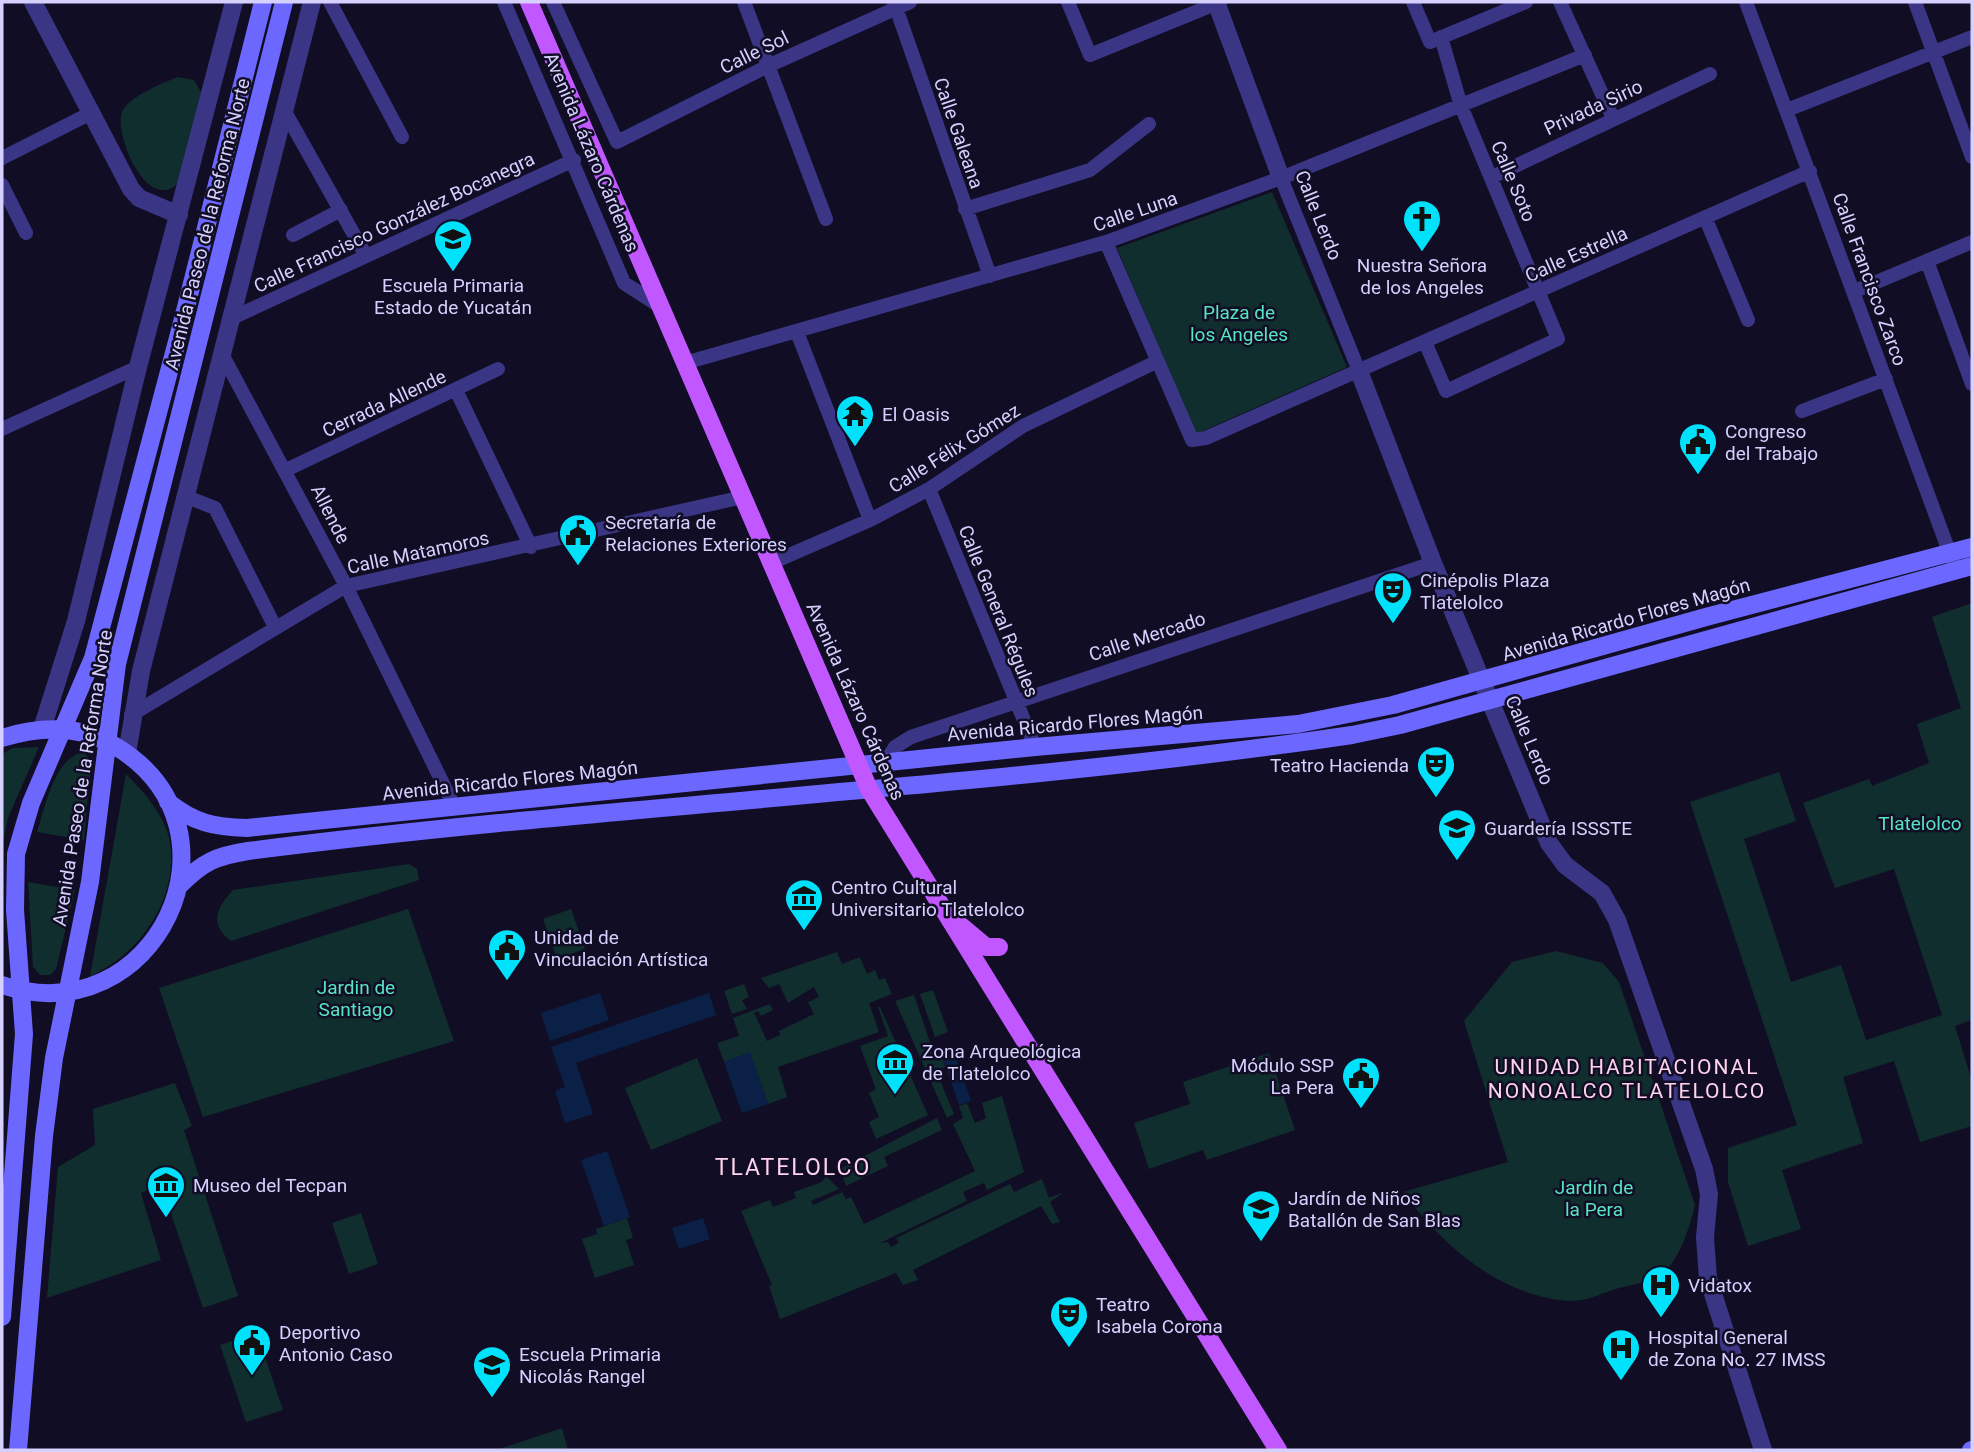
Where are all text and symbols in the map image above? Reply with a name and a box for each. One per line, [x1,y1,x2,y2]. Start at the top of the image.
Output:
street label: Calle Sol [716,26,792,79]
street label: Avenida Lázaro Cárdenas [539,49,644,255]
street label: Calle Galeana [929,75,988,192]
street label: Privada Sirio [1540,75,1646,140]
street label: Avenida Paseo de la Reforma Norte [160,76,255,372]
street label: Calle Soto [1486,137,1541,225]
street label: Calle Francisco González Bocanegra [250,147,538,298]
street label: Calle Lerdo [1290,167,1347,263]
street label: Calle Luna [1090,186,1180,237]
street label: Calle Francisco Zarco [1828,189,1912,369]
church icon: Nuestra Señora de los Angeles [1401,198,1443,253]
school or university icon: Escuela Primaria Estado de Yucatán [432,218,474,273]
street label: Calle Estrella [1522,222,1631,287]
place label: Nuestra Señora de los Angeles [1357,254,1487,299]
place label: Escuela Primaria Estado de Yucatán [374,274,532,319]
park label: Plaza de los Angeles [1190,301,1288,346]
street label: Cerrada Allende [319,365,450,442]
temple icon: El Oasis [834,393,876,448]
street label: Calle Félix Gómez [884,399,1024,498]
place label: El Oasis [882,403,950,426]
place label: Congreso del Trabajo [1725,420,1818,465]
public building icon: Congreso del Trabajo [1677,421,1719,476]
street label: Allende [306,481,355,548]
place label: Secretaría de Relaciones Exteriores [605,511,787,556]
public building icon: Secretaría de Relaciones Exteriores [557,512,599,567]
street label: Calle General Régules [954,522,1044,701]
street label: Calle Matamoros [345,526,491,579]
place label: Cinépolis Plaza Tlatelolco [1420,569,1550,614]
theatre icon: Cinépolis Plaza Tlatelolco [1372,570,1414,625]
street label: Avenida Ricardo Flores Magón [1500,573,1753,666]
street label: Avenida Lázaro Cárdenas [801,599,910,804]
street label: Calle Mercado [1086,607,1208,666]
street label: Avenida Paseo de la Reforma Norte [48,628,117,928]
street label: Calle Lerdo [1500,692,1559,788]
street label: Avenida Ricardo Flores Magón [946,701,1204,746]
theatre icon: Teatro Hacienda [1415,744,1457,799]
place label: Teatro Hacienda [1270,754,1409,777]
street label: Avenida Ricardo Flores Magón [381,756,639,805]
school or university icon: Guardería ISSSTE [1436,807,1478,862]
park label: Tlatelolco [1878,812,1962,835]
place label: Guardería ISSSTE [1484,817,1632,840]
place label: Centro Cultural Universitario Tlatelolco [831,876,1025,921]
museum icon: Centro Cultural Universitario Tlatelolco [783,877,825,932]
place label: Unidad de Vinculación Artística [534,926,708,971]
public building icon: Unidad de Vinculación Artística [486,927,528,982]
park label: Jardin de Santiago [317,976,395,1021]
place label: Zona Arqueológica de Tlatelolco [922,1040,1081,1085]
museum icon: Zona Arqueológica de Tlatelolco [874,1041,916,1096]
place label: Módulo SSP La Pera [1231,1054,1334,1099]
public building icon: Módulo SSP La Pera [1340,1055,1382,1110]
district label: UNIDAD HABITACIONAL NONOALCO TLATELOLCO [1488,1055,1766,1103]
district label: TLATELOLCO [715,1154,871,1181]
museum icon: Museo del Tecpan [145,1164,187,1219]
place label: Museo del Tecpan [193,1174,347,1197]
park label: Jardín de la Pera [1555,1176,1633,1221]
place label: Jardín de Niños Batallón de San Blas [1288,1187,1461,1232]
school or university icon: Jardín de Niños Batallón de San Blas [1240,1188,1282,1243]
hospital icon: Vidatox [1640,1264,1682,1319]
place label: Vidatox [1688,1274,1752,1297]
place label: Teatro Isabela Corona [1096,1293,1223,1338]
theatre icon: Teatro Isabela Corona [1048,1294,1090,1349]
place label: Deportivo Antonio Caso [279,1321,393,1366]
public building icon: Deportivo Antonio Caso [231,1322,273,1377]
place label: Hospital General de Zona No. 27 IMSS [1648,1326,1826,1371]
hospital icon: Hospital General de Zona No. 27 IMSS [1600,1327,1642,1382]
place label: Escuela Primaria Nicolás Rangel [519,1343,661,1388]
school or university icon: Escuela Primaria Nicolás Rangel [471,1344,513,1399]

